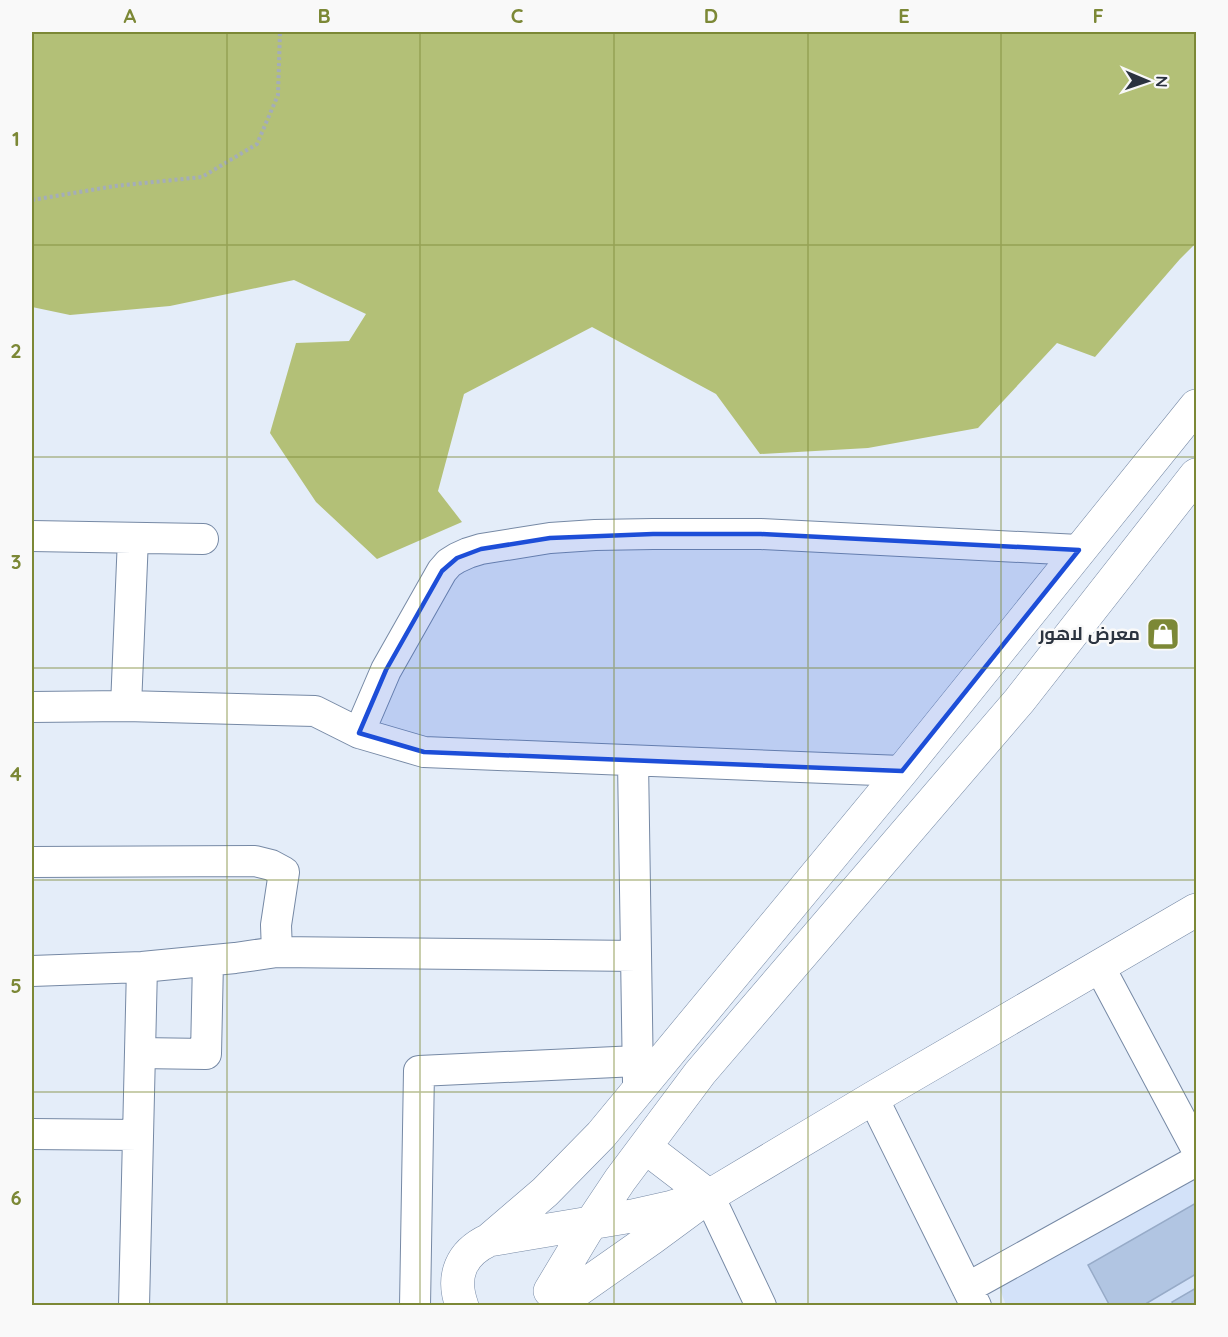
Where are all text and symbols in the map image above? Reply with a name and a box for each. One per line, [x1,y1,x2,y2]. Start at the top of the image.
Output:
text: A [124,3,137,28]
text: B [317,3,331,28]
text: C [511,3,524,28]
text: D [704,3,718,28]
text: E [898,3,910,28]
text: F [1092,3,1104,28]
north arrow [1117,51,1177,111]
text: N [1152,75,1172,88]
text: 1 [12,126,20,151]
text: 2 [10,338,22,363]
text: 3 [11,549,21,574]
shop icon: معرض لاهور [1145,616,1181,652]
place label: معرض لاهور [1038,622,1140,645]
text: 4 [10,761,22,786]
text: 5 [10,973,22,998]
text: 6 [10,1185,22,1210]

